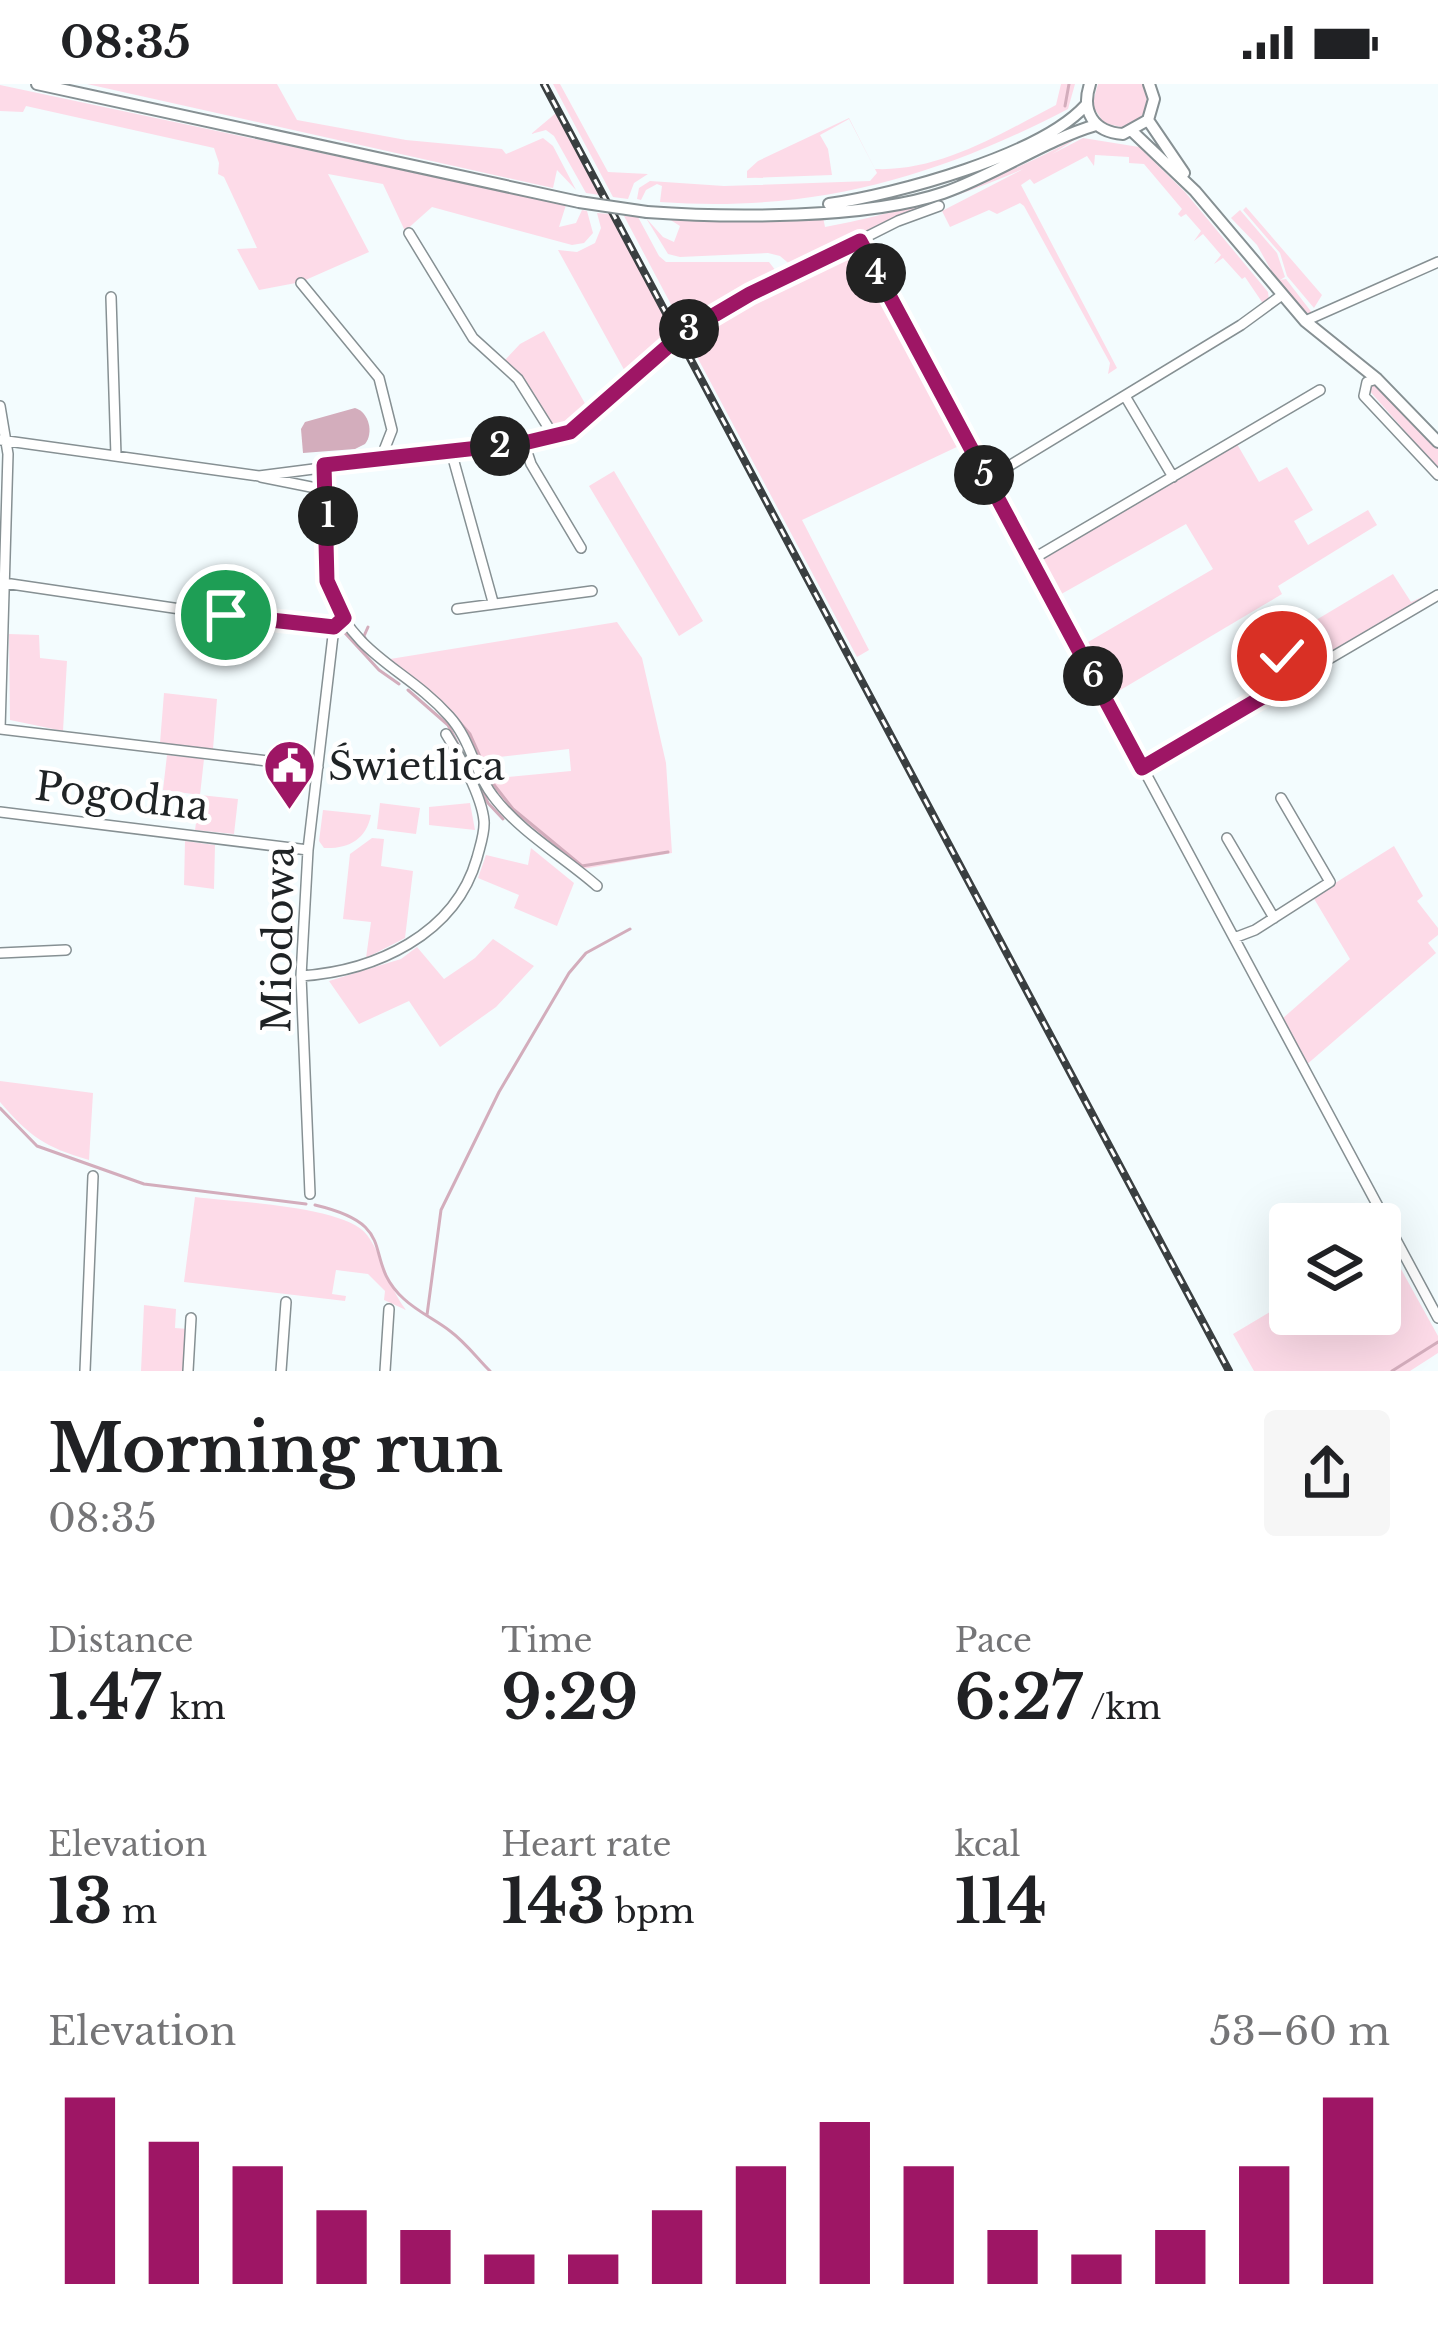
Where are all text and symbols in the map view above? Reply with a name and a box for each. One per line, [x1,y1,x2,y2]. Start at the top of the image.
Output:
text: 08:35 [60,14,191,70]
pin: 4 [846,243,906,303]
text: 4 [865,252,887,293]
pin: 3 [659,299,719,359]
text: 3 [678,308,700,349]
pin: 2 [470,416,530,476]
text: 2 [489,425,511,466]
pin: 5 [954,445,1014,505]
text: 5 [974,454,994,495]
pin: 1 [298,486,358,546]
text: 1 [321,495,335,536]
pin [175,564,277,666]
icon: arrive [193,582,259,648]
pin [1231,605,1333,707]
icon: check [1249,623,1315,689]
pin: 6 [1063,646,1123,706]
text: 6 [1082,655,1104,696]
public building icon: Świetlica [261,738,317,812]
place label: Świetlica [328,742,505,791]
street label: Pogodna [32,762,212,832]
street label: Miodowa [252,845,305,1033]
map controls [1269,1203,1401,1335]
button: layers [1269,1203,1401,1335]
text: Morning run [48,1408,503,1490]
button: share [1264,1410,1390,1536]
text: 08:35 [48,1494,157,1543]
text: Distance [48,1620,194,1661]
text: Time [501,1620,592,1661]
text: Pace [955,1620,1032,1661]
text: 1.47 [48,1661,161,1735]
text: 9:29 [501,1661,638,1735]
text: 6:27 [955,1661,1082,1735]
text: km [161,1687,226,1728]
text: /km [1082,1687,1161,1728]
text: Elevation [48,1824,207,1865]
text: Heart rate [501,1824,671,1865]
text: kcal [955,1824,1020,1865]
text: 13 [48,1865,112,1939]
text: 143 [501,1865,606,1939]
text: 114 [955,1865,1047,1939]
text: m [112,1891,157,1932]
text: bpm [606,1891,694,1932]
text: Elevation [48,2007,236,2056]
text: 53–60 m [1210,2007,1390,2056]

